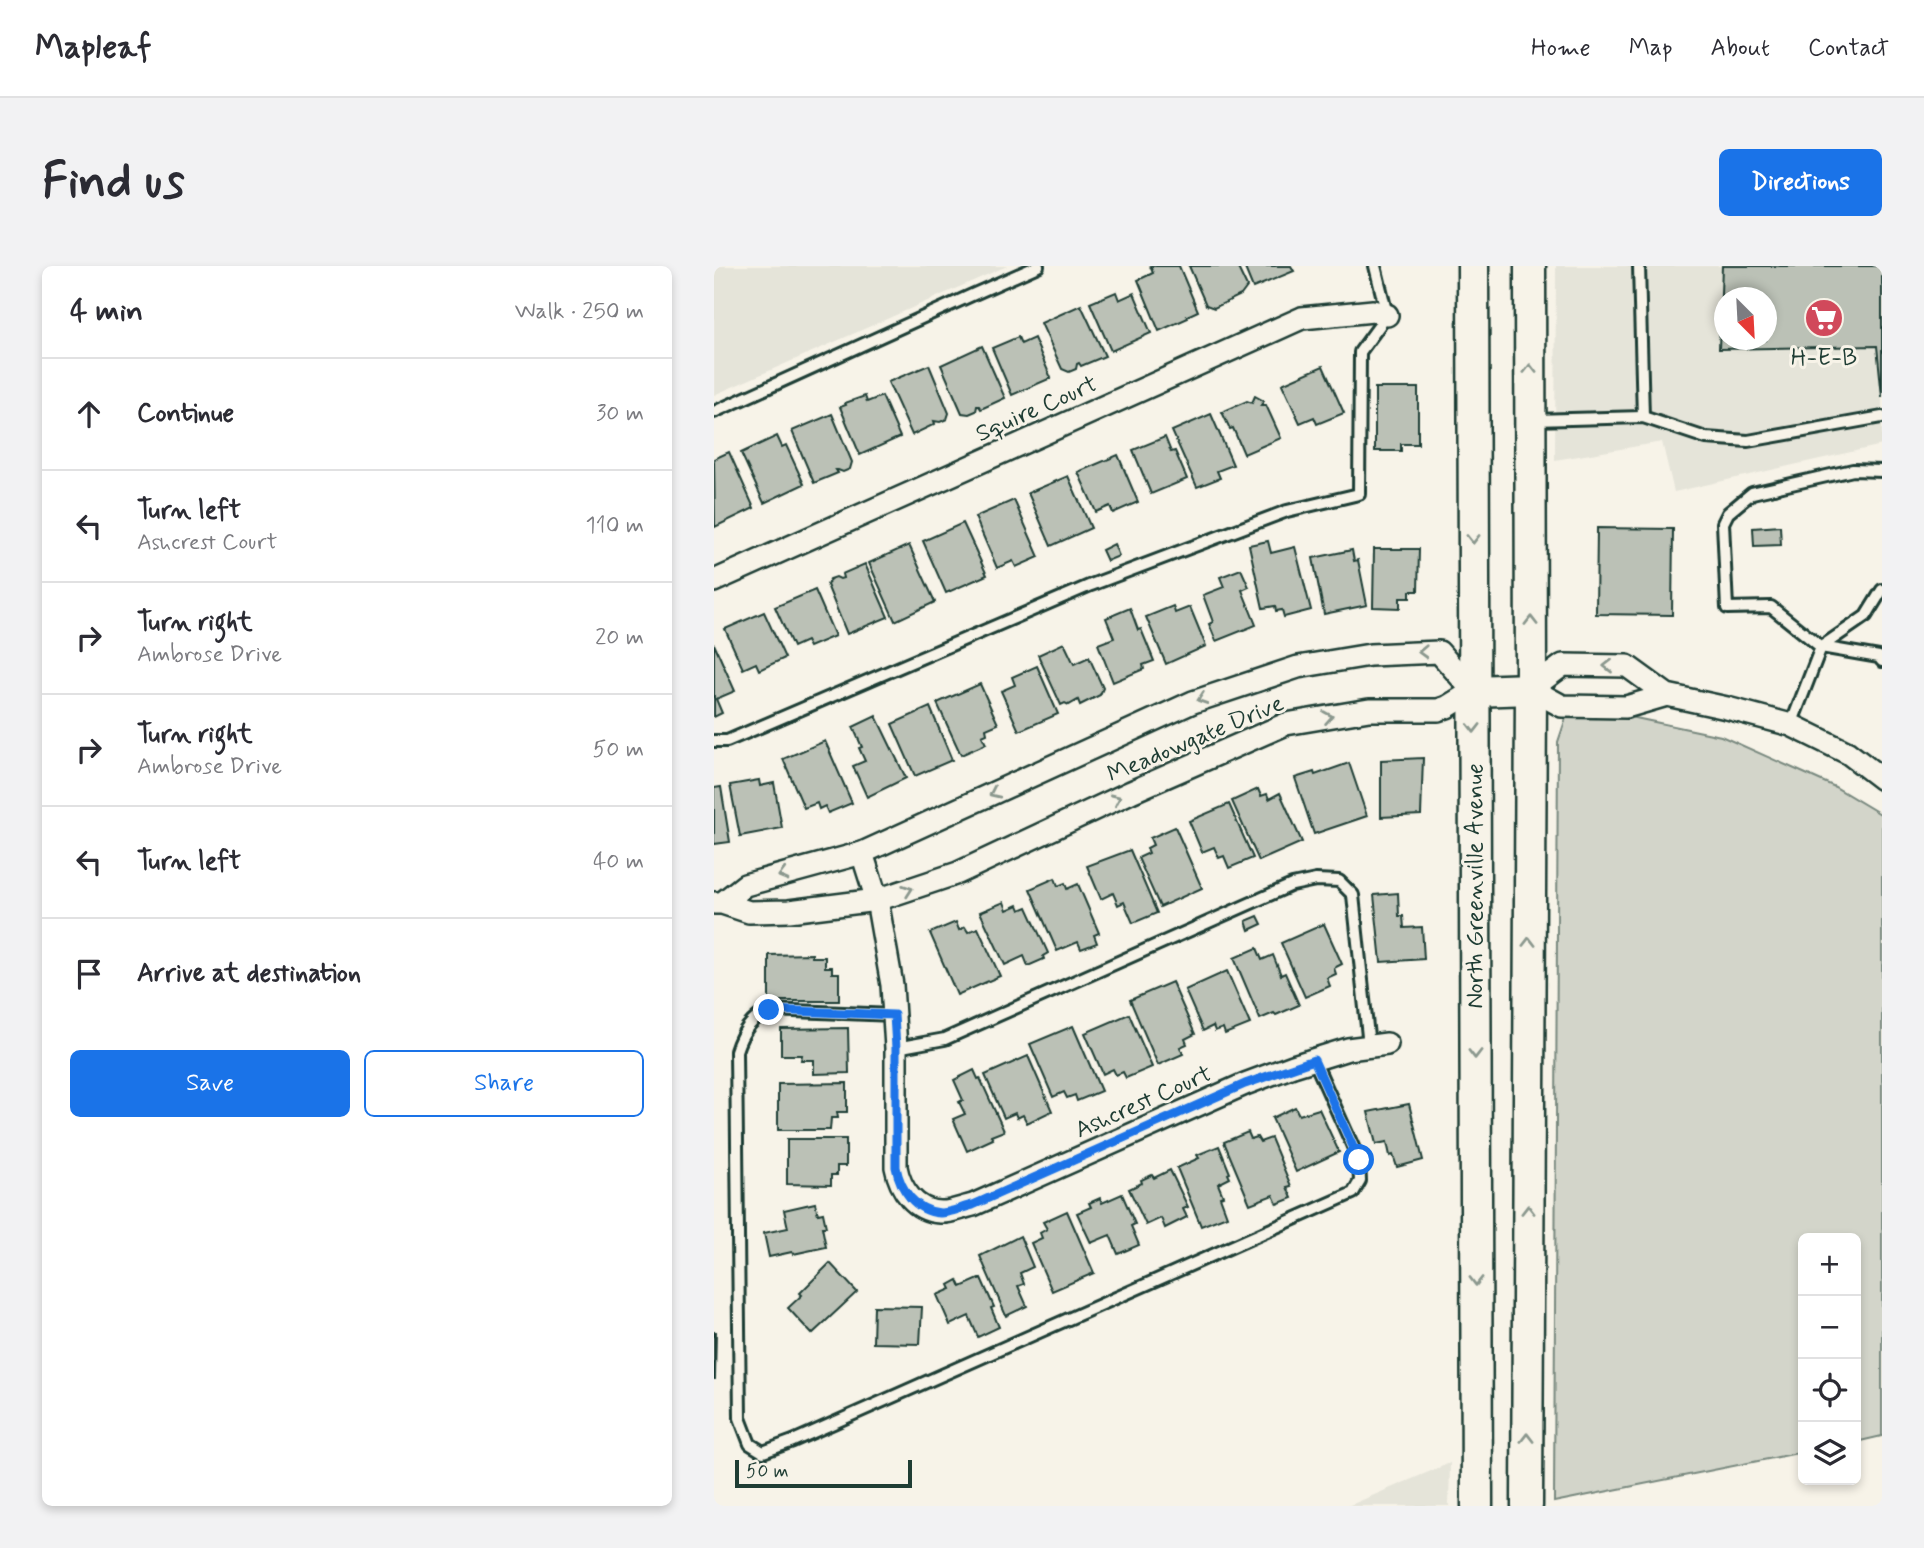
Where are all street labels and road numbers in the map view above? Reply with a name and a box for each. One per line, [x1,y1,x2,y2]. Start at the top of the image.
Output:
street label: Squire Court [971,369,1102,450]
street label: Meadowgate Drive [1103,688,1289,791]
street label: North Greenville Avenue [1460,763,1491,1009]
street label: Ashcrest Court [1070,1058,1217,1146]

